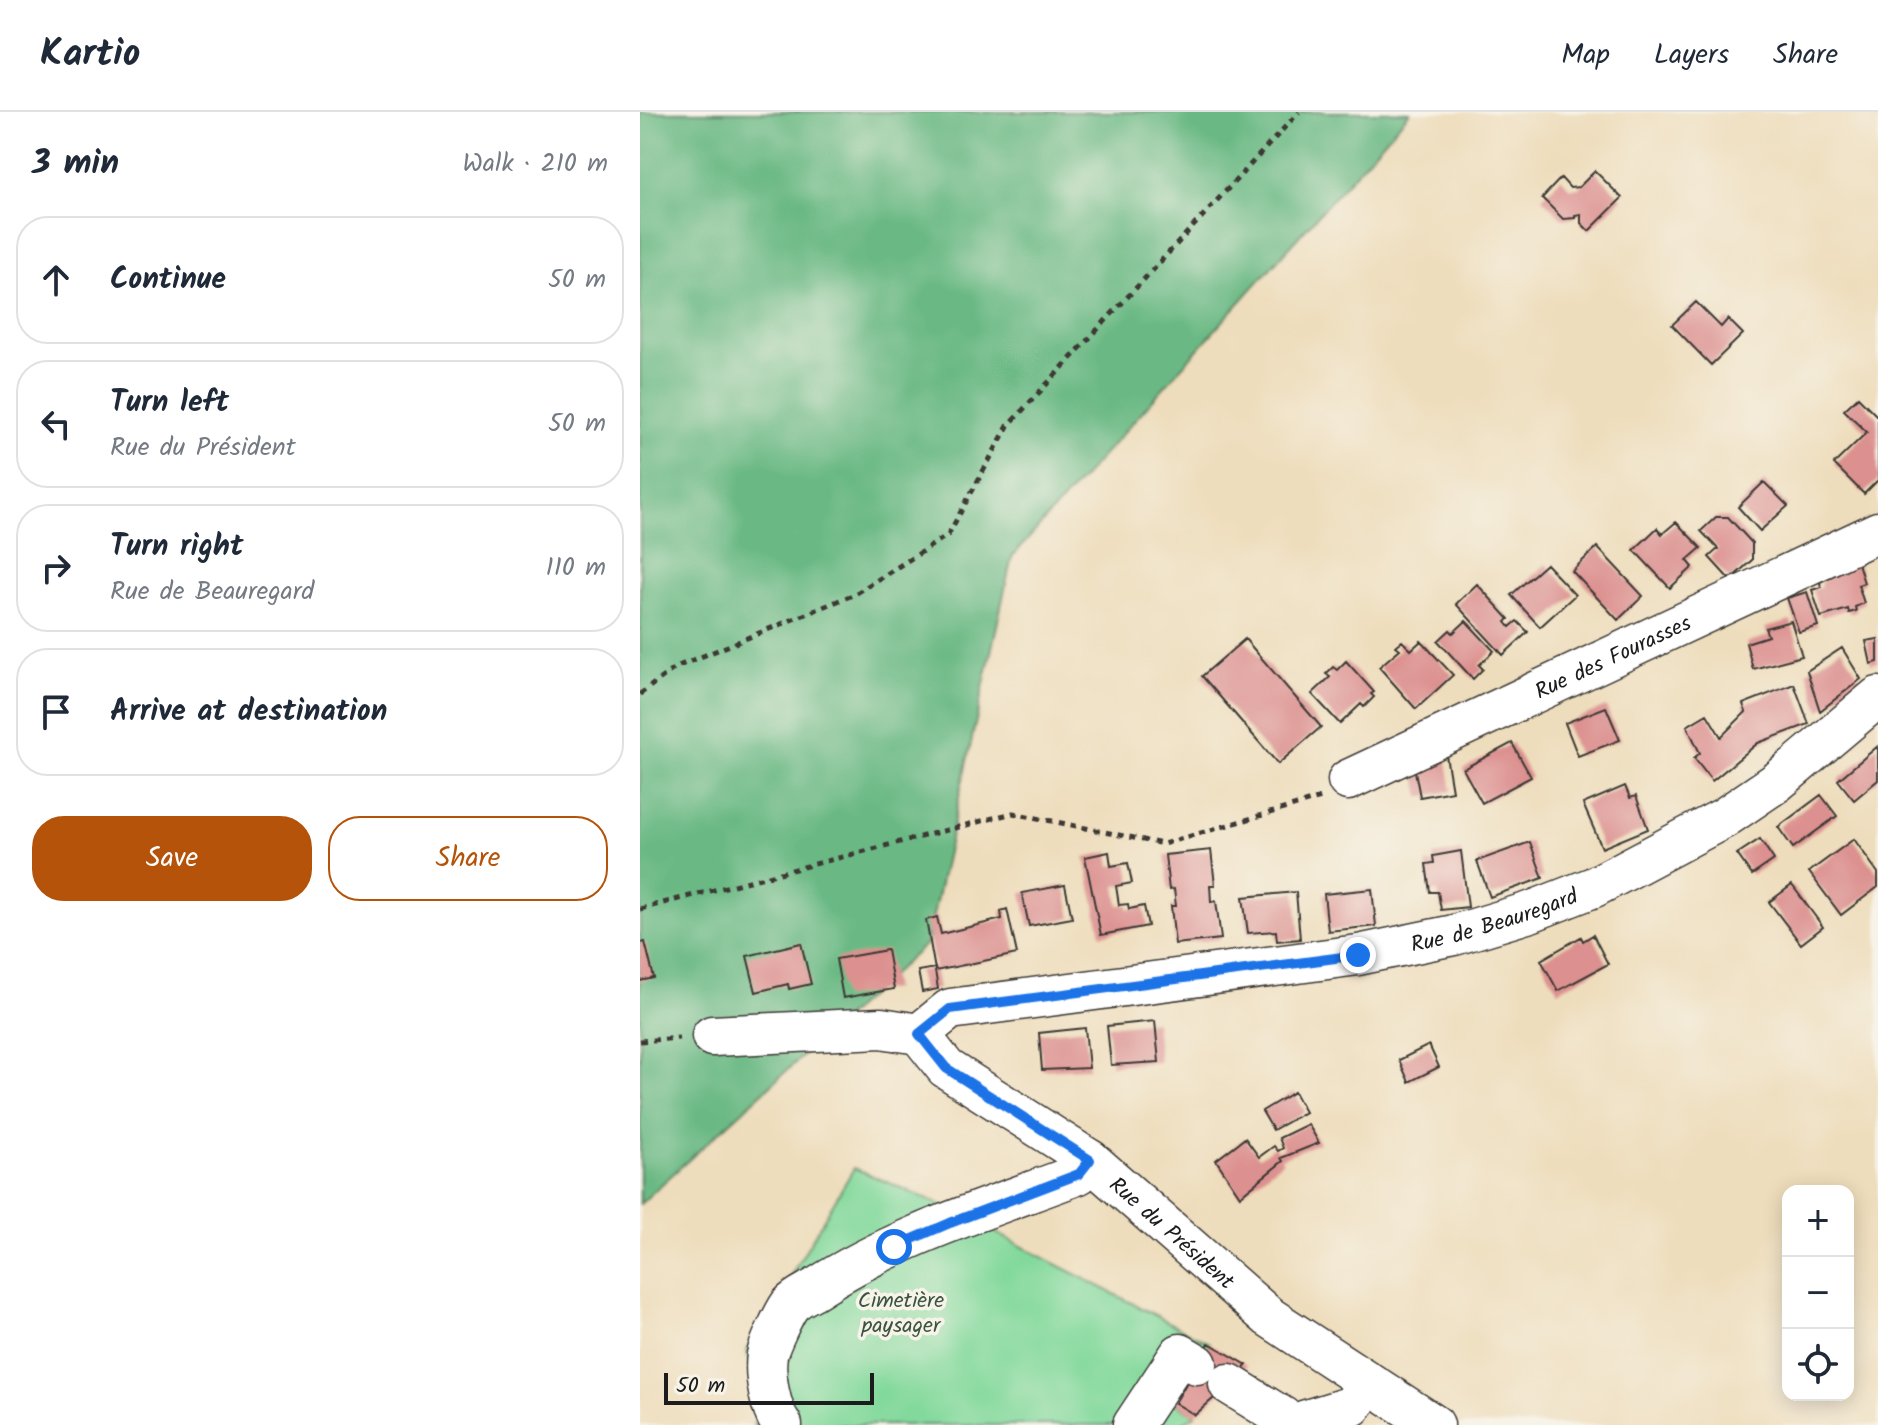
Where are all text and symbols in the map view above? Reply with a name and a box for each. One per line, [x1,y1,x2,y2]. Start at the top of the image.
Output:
text: Kartio [40,25,140,85]
text: Map [1561,33,1610,78]
text: Layers [1654,33,1729,78]
text: Share [1773,33,1838,78]
text: 3 min [32,137,119,191]
text: Walk · 210 m [463,143,608,185]
text: Continue [110,256,226,304]
icon: ahead [34,258,78,302]
text: 50 m [548,259,606,301]
text: Turn left [110,379,229,427]
icon: left [34,402,78,446]
text: 50 m [548,403,606,445]
text: Rue du Président [110,427,296,469]
text: Turn right [110,523,243,571]
icon: right [34,546,78,590]
text: 110 m [546,547,606,589]
text: Rue de Beauregard [110,571,314,613]
street label: Rue des Fourasses [1530,607,1698,710]
text: Arrive at destination [110,688,387,736]
icon: arrive [34,690,78,734]
button: Save [32,816,312,901]
button: Share [328,816,608,901]
street label: Rue de Beauregard [1408,880,1584,964]
route end [1340,937,1376,973]
street label: Rue du Président [1100,1169,1242,1300]
map controls [1782,1185,1854,1401]
button: + [1782,1185,1854,1257]
route start [876,1229,912,1265]
button: − [1782,1257,1854,1329]
park label: Cimetière paysager [858,1284,944,1344]
button: locate [1782,1329,1854,1401]
scale bar [664,1369,874,1405]
text: 50 m [676,1369,725,1404]

